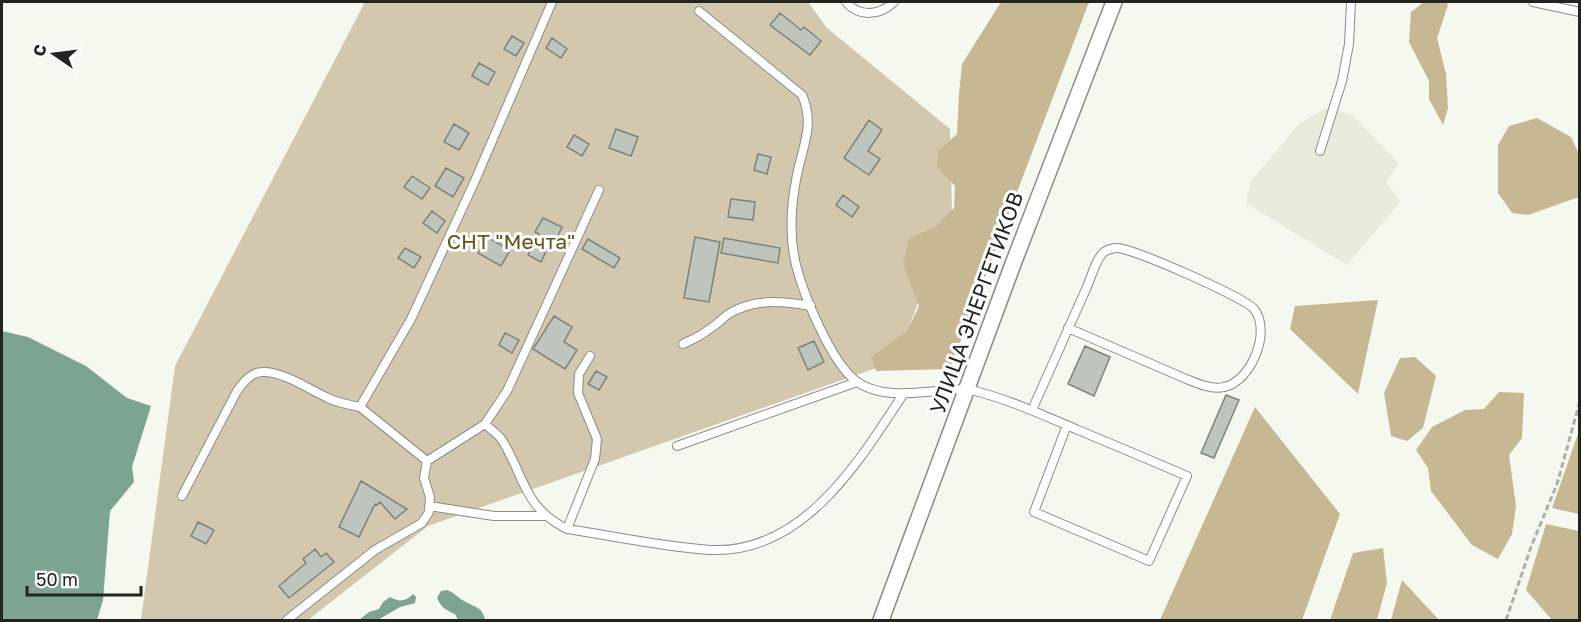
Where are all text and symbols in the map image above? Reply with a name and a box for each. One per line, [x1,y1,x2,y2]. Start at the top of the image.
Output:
north arrow [24,24,84,84]
text: С [28,42,51,58]
street label: УЛИЦА ЭНЕРГЕТИКОВ [924,188,1028,417]
park label: СНТ "Мечта" [447,228,575,254]
scale bar [27,559,141,597]
text: 50 m [36,568,78,590]

